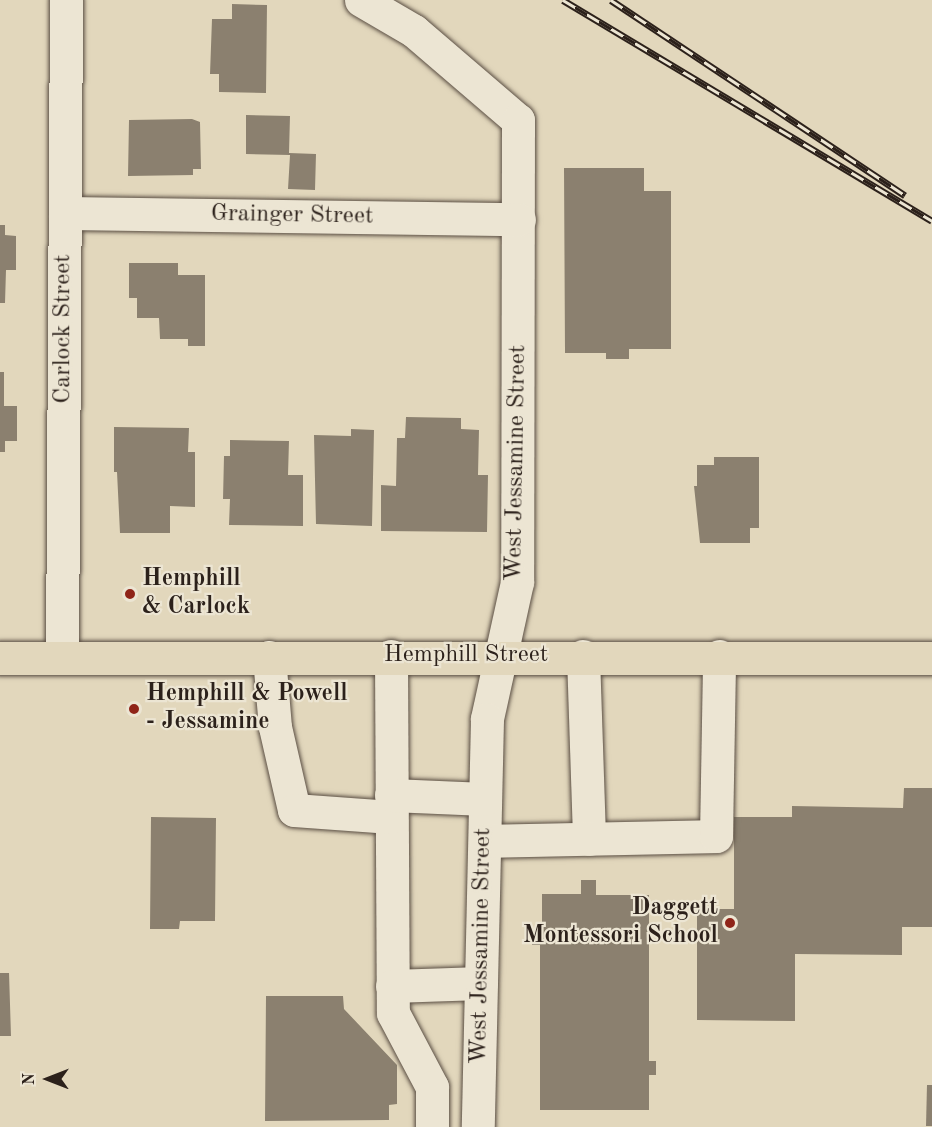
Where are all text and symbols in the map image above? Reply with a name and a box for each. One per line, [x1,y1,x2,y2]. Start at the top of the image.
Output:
street label: Grainger Street [210,200,374,232]
street label: Carlock Street [50,254,78,404]
street label: West Jessamine Street [501,345,533,581]
place label: Hemphill & Carlock [142,566,250,622]
marker: Hemphill & Carlock [123,587,137,601]
street label: Hemphill Street [384,642,548,670]
place label: Hemphill & Powell - Jessamine [146,681,348,737]
marker: Hemphill & Powell - Jessamine [127,702,141,716]
street label: West Jessamine Street [466,828,498,1064]
place label: Daggett Montessori School [523,895,718,951]
marker: Daggett Montessori School [723,916,737,930]
north arrow [18,1049,78,1109]
text: N [22,1073,38,1085]

